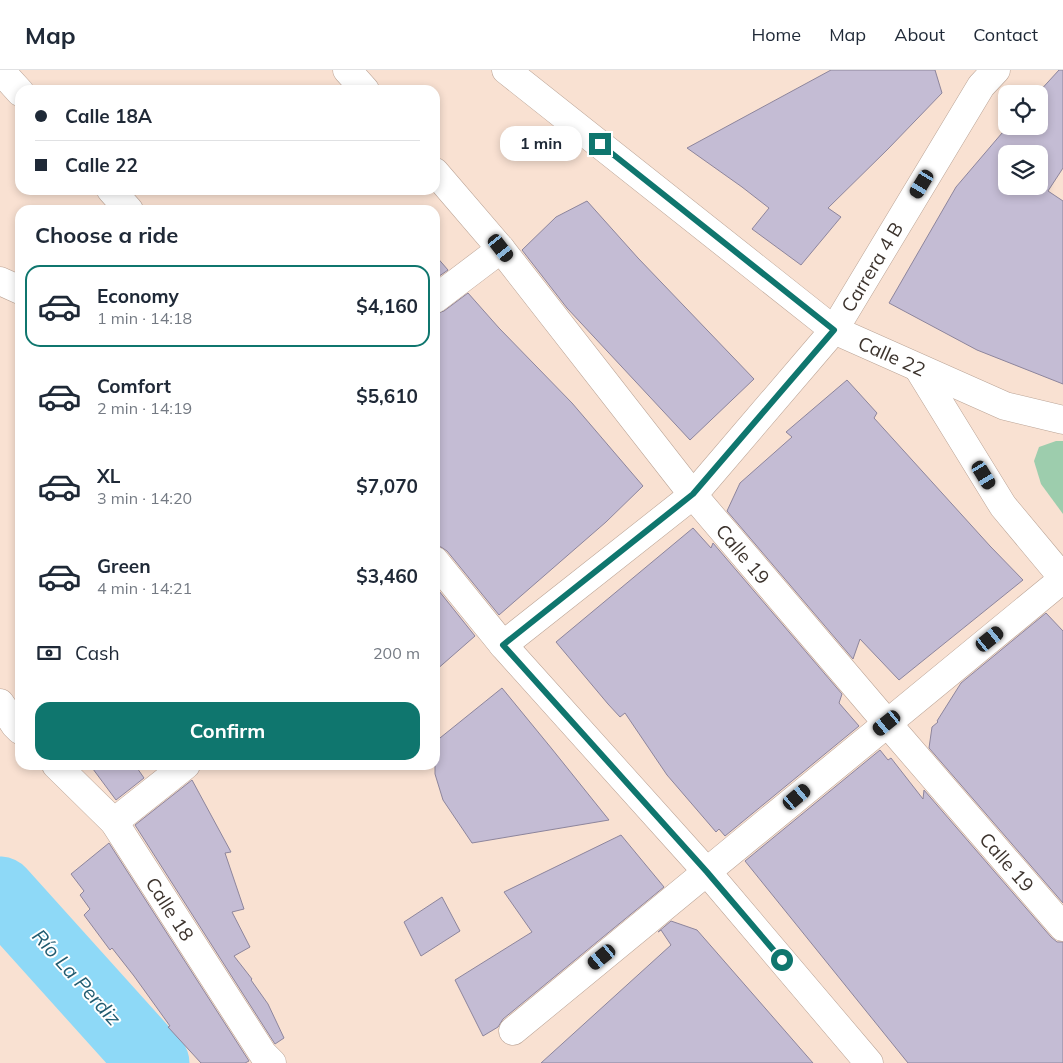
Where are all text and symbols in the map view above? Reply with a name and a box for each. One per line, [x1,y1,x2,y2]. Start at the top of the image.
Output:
text: Map [25,20,76,50]
text: Home [751,23,801,46]
text: Map [829,23,866,46]
text: About [894,23,945,46]
text: Contact [973,23,1038,46]
map controls [998,85,1048,195]
button: locate [998,85,1048,135]
text: Calle 18A [65,104,152,128]
callout: 1 min [500,126,582,162]
text: 1 min [520,133,562,153]
route end [589,133,611,155]
button: layers [998,145,1048,195]
text: Calle 22 [65,153,138,177]
car [907,167,936,201]
street label: Carrera 4 B [836,218,908,316]
text: Choose a ride [35,221,178,249]
car [485,232,516,264]
icon: car [37,284,82,329]
text: Economy [97,284,179,308]
text: $4,160 [356,294,418,318]
text: 1 min · 14:18 [97,308,192,328]
street label: Calle 22 [855,331,929,381]
icon: car [37,374,82,419]
text: Comfort [97,374,171,398]
text: $5,610 [356,384,418,408]
text: 2 min · 14:19 [97,398,192,418]
car [969,458,998,492]
icon: car [37,464,82,509]
text: XL [97,464,120,488]
text: $7,070 [356,474,418,498]
text: 3 min · 14:20 [97,488,192,508]
street label: Calle 19 [711,519,775,589]
icon: car [37,554,82,599]
text: Green [97,554,151,578]
text: $3,460 [356,564,418,588]
text: 4 min · 14:21 [97,578,192,598]
car [973,624,1006,654]
icon: cash [35,639,63,667]
text: Cash [75,641,120,665]
text: 200 m [373,643,420,663]
button: Confirm [35,702,420,760]
car [870,708,903,738]
car [780,782,813,812]
street label: Calle 19 [975,827,1039,897]
street label: Calle 18 [141,873,199,945]
water label: Río La Perdiz [27,924,127,1031]
car [585,942,618,972]
route start [771,949,793,971]

